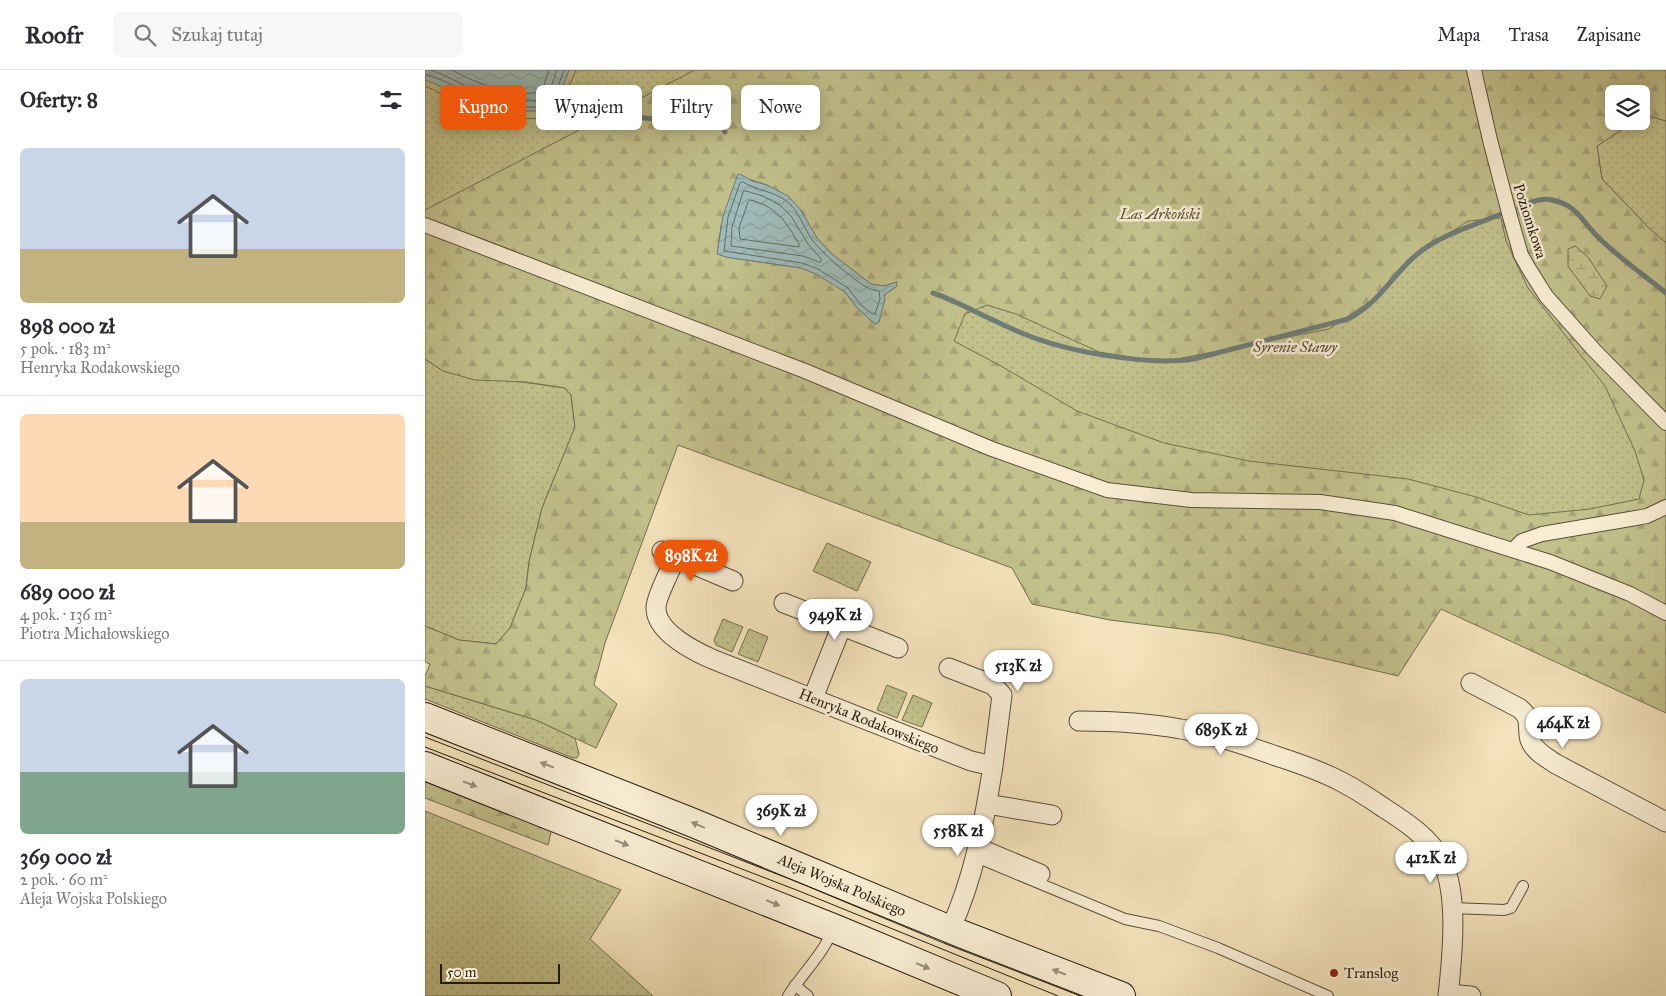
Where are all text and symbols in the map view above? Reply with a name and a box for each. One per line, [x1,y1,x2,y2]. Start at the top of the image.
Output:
search box [113,12,463,57]
text: Roofr [25,20,83,50]
icon: search [131,21,159,49]
text: Szukaj tutaj [171,23,263,46]
text: Mapa [1438,24,1480,46]
text: Trasa [1508,24,1549,46]
text: Zapisane [1577,24,1641,46]
chip: Kupno [440,85,526,130]
chip: Wynajem [536,85,642,130]
chip: Filtry [652,85,731,130]
chip: Nowe [741,85,820,130]
map controls [1605,85,1650,130]
button: layers [1605,85,1650,130]
icon: filters [377,86,405,114]
text: Oferty: 8 [20,87,98,113]
icon: home [168,181,258,271]
street label: Poziomkowa [1509,181,1551,261]
park label: Las Arkoński [1119,205,1201,223]
text: 898 000 zł [20,313,115,339]
park label: Syrenie Stawy [1252,338,1338,356]
text: 5 pok. · 183 m² [20,339,111,358]
text: Henryka Rodakowskiego [20,358,180,377]
icon: home [168,446,258,536]
pin: 898K zł [645,540,737,582]
text: 898K zł [665,546,717,565]
text: 689 000 zł [20,579,114,605]
pin: 949K zł [789,598,881,641]
text: 4 pok. · 136 m² [20,605,112,624]
text: 949K zł [809,605,861,624]
text: Piotra Michałowskiego [20,624,169,643]
pin: 513K zł [972,650,1064,692]
text: 513K zł [995,656,1041,675]
street label: Henryka Rodakowskiego [796,685,942,758]
pin: 464K zł [1517,706,1609,749]
icon: home [168,711,258,801]
text: 464K zł [1537,713,1589,732]
pin: 689K zł [1175,714,1267,756]
text: 689K zł [1195,720,1247,739]
one-way arrow [539,761,554,769]
one-way arrow [463,781,478,788]
pin: 369K zł [735,794,827,837]
text: 369K zł [756,801,806,820]
pin: 558K zł [912,814,1004,857]
one-way arrow [690,821,705,829]
text: 558K zł [933,821,983,840]
one-way arrow [614,840,629,848]
pin: 412K zł [1385,842,1477,884]
text: 369 000 zł [20,844,112,870]
text: 412K zł [1406,848,1456,867]
street label: Aleja Wojska Polskiego [774,849,909,920]
text: 2 pok. · 60 m² [20,870,108,889]
text: Aleja Wojska Polskiego [20,889,167,908]
one-way arrow [765,900,780,908]
scale bar [440,961,560,984]
one-way arrow [916,962,930,970]
text: 50 m [447,964,476,981]
place label: Translog [1344,964,1399,982]
marker: Translog [1328,967,1340,979]
one-way arrow [1051,968,1066,976]

